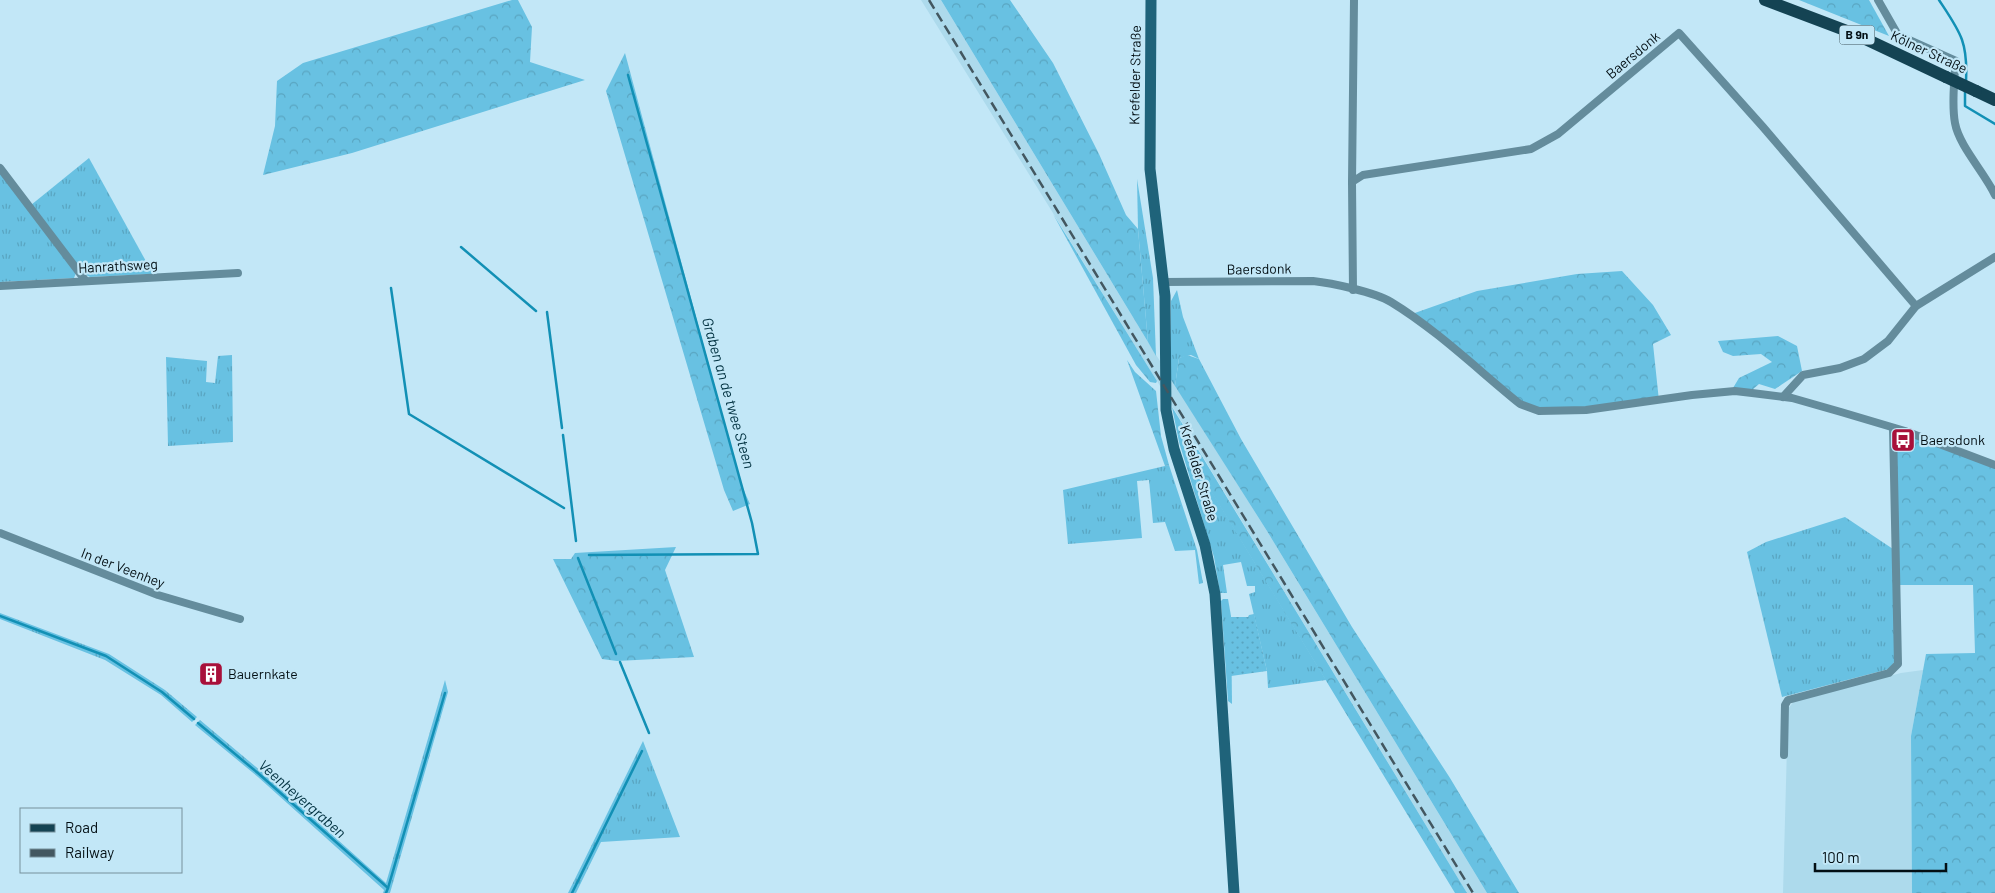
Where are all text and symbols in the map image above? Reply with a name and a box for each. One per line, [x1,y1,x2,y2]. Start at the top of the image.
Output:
street label: Krefelder Straße [1125,25,1144,125]
road number: B 9n [1840,26,1874,44]
street label: Kölner Straße [1888,26,1970,77]
street label: Baersdonk [1602,27,1663,82]
street label: Hanrathsweg [78,255,158,276]
street label: Baersdonk [1226,259,1292,278]
water label: Graben an de twee Steen [699,315,759,471]
street label: Krefelder Straße [1177,423,1222,523]
bus stop icon: Baersdonk [1890,427,1916,453]
place label: Baersdonk [1920,431,1985,448]
street label: In der Veenhey [79,544,168,591]
building icon: Bauernkate [198,661,224,687]
place label: Bauernkate [228,665,298,682]
water label: Veenheyergraben [255,755,350,841]
legend [20,808,182,873]
text: Road [65,818,98,836]
scale bar [1815,840,1946,872]
text: Railway [65,843,114,861]
text: 100 m [1822,848,1860,866]

